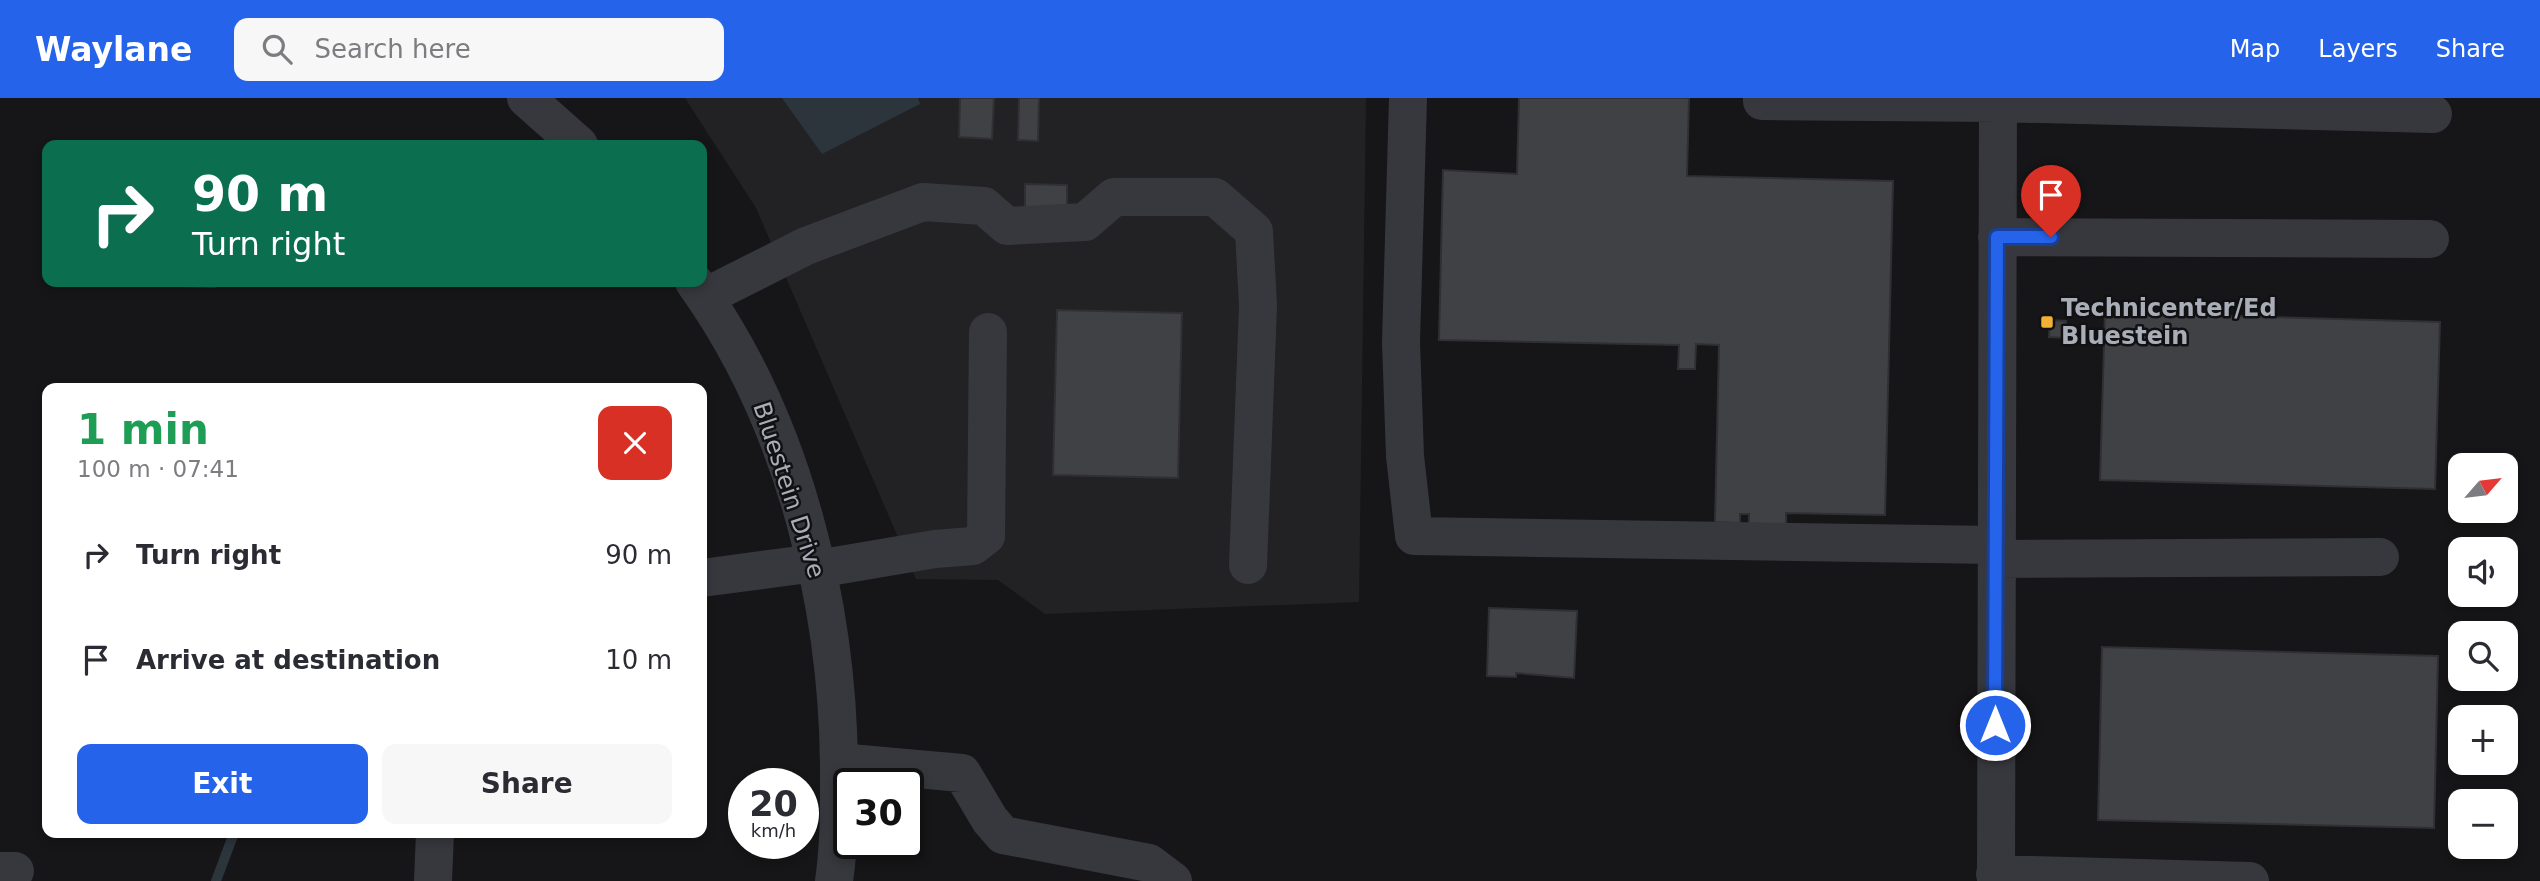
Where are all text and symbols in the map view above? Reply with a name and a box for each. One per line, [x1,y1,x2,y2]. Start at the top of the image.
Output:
search box [234,18,724,81]
text: Waylane [35,30,192,69]
icon: search [258,30,296,68]
text: Search here [314,34,471,64]
text: Map [2230,35,2280,63]
text: Layers [2318,35,2398,63]
text: Share [2436,35,2505,63]
pin [2021,165,2081,237]
text: 90 m [192,166,328,223]
icon: right [77,168,168,259]
icon: arrive [2032,176,2070,214]
text: Turn right [192,225,345,263]
place label: Technicenter/Ed Bluestein [2061,294,2277,350]
marker: Technicenter/Ed Bluestein [2039,314,2055,330]
street label: Bluestein Drive [747,399,831,581]
text: 1 min [77,405,209,454]
button: close [598,406,672,480]
north arrow [2448,453,2518,523]
map controls [2448,453,2518,859]
text: 100 m · 07:41 [77,456,239,482]
icon: right [77,536,115,574]
button: sound [2448,537,2518,607]
text: Turn right [136,540,281,570]
text: 90 m [605,540,672,570]
button: search [2448,621,2518,691]
icon: arrive [77,641,115,679]
text: Arrive at destination [136,645,440,675]
text: 10 m [605,645,672,675]
position arrow [1958,688,2032,762]
button: + [2448,705,2518,775]
button: Exit [77,744,368,824]
button: Share [382,744,672,824]
speed limit sign: 30 [833,768,924,859]
text: 20 [749,784,798,824]
button: − [2448,789,2518,859]
text: km/h [751,820,796,841]

